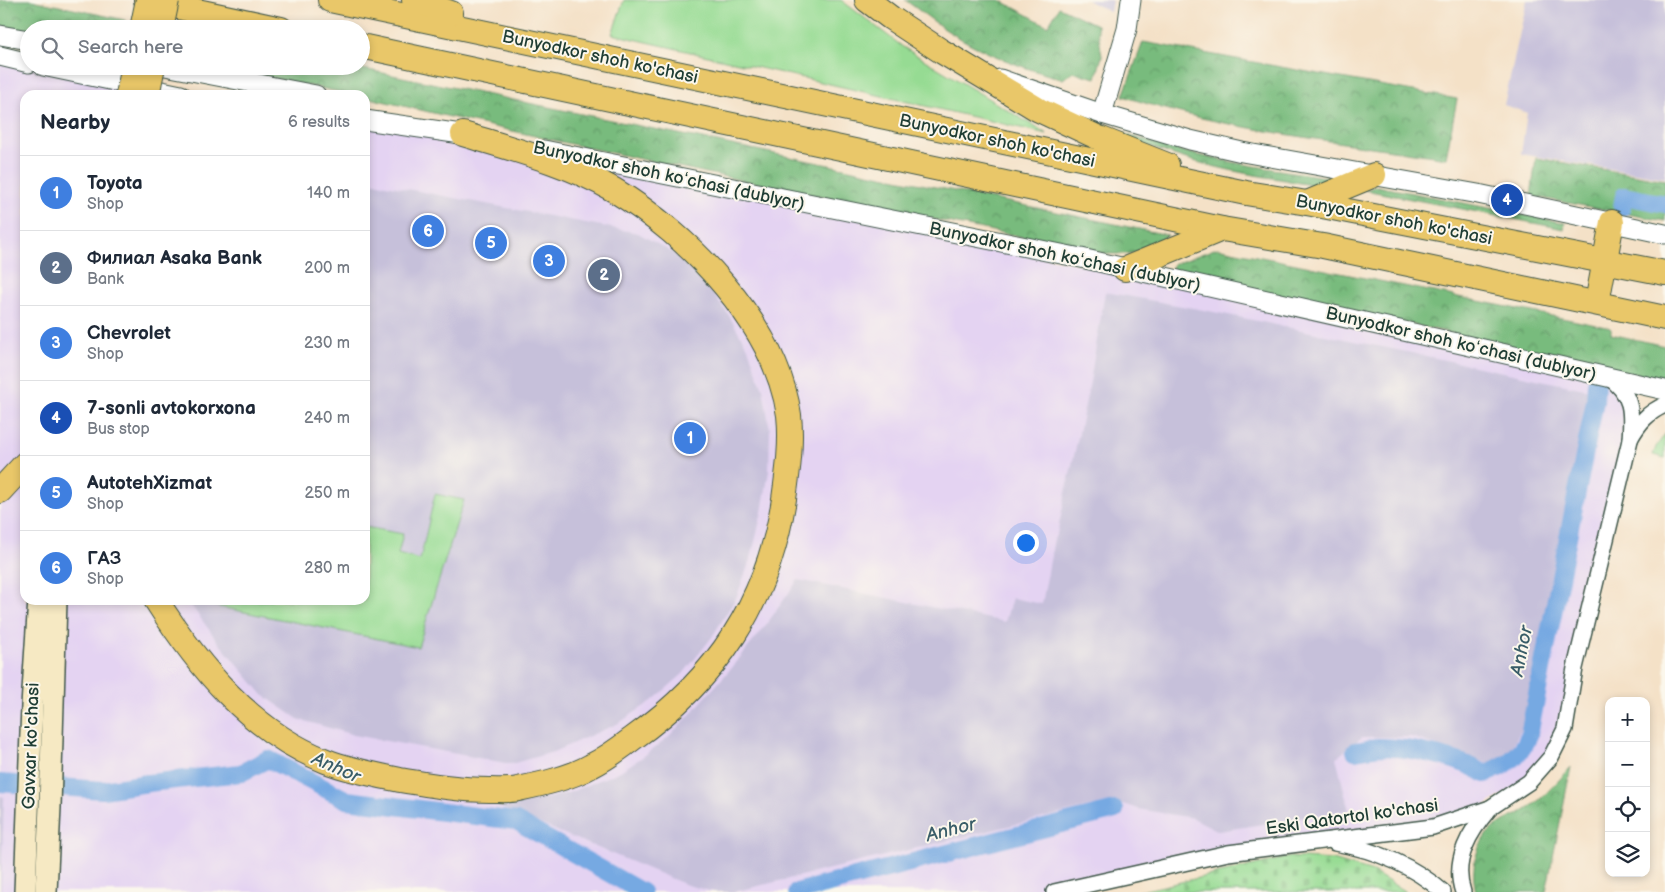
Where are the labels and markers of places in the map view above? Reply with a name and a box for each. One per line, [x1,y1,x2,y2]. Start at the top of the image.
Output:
pin: 4 [1491,181,1523,219]
pin: 6 [412,212,444,250]
pin: 5 [475,224,507,262]
pin: 3 [533,242,565,280]
pin: 2 [588,256,620,294]
pin: 1 [674,419,706,457]

